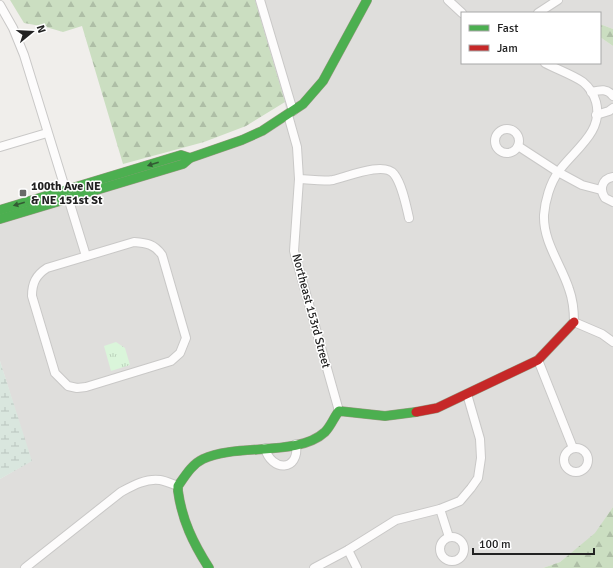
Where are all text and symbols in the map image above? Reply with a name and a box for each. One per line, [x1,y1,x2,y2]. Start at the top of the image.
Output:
north arrow [12,12,52,52]
legend [461,12,601,64]
text: Fast [497,21,518,36]
text: N [34,23,48,35]
text: Jam [497,41,518,56]
one-way arrow [146,161,158,167]
place label: 100th Ave NE & NE 151st St [31,179,103,208]
marker: 100th Ave NE & NE 151st St [18,188,28,198]
one-way arrow [13,201,25,207]
street label: Northeast 153rd Street [288,252,334,370]
scale bar [473,530,594,556]
text: 100 m [479,537,511,552]

